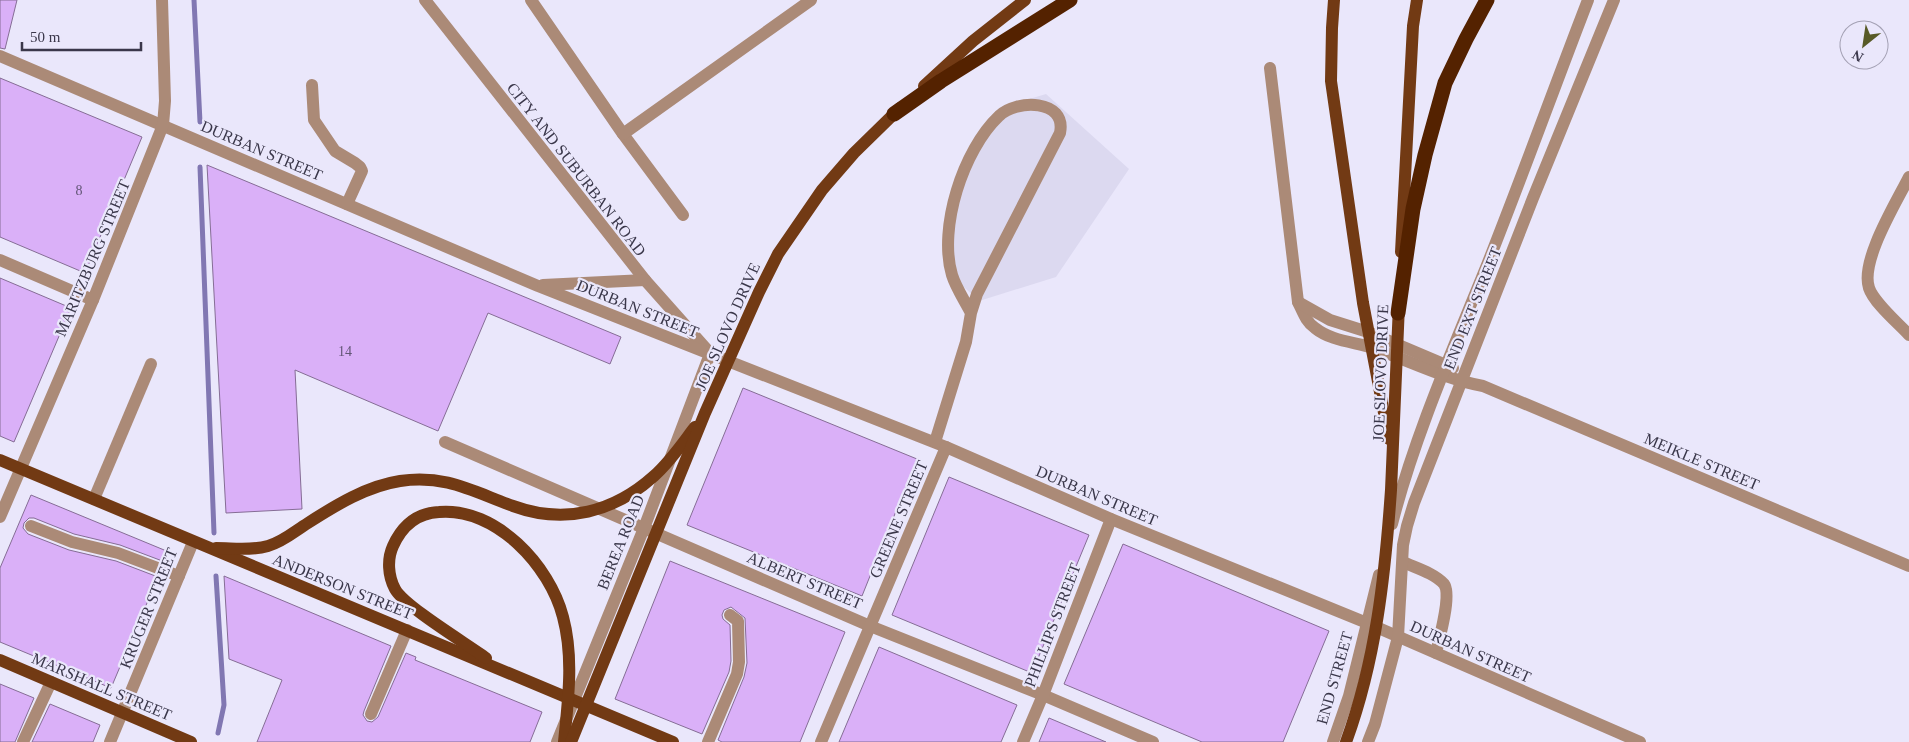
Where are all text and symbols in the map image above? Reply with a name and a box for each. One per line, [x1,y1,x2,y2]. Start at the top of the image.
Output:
scale bar [22,20,141,52]
north arrow [1839,20,1889,70]
text: 50 m [30,29,61,45]
text: N [1850,47,1866,65]
street label: CITY AND SUBURBAN ROAD [504,79,649,259]
street label: DURBAN STREET [199,117,325,184]
street label: MARITZBURG STREET [52,177,133,339]
house number: 8 [76,183,83,198]
street label: END EXT STREET [1440,244,1505,372]
street label: JOE SLOVO DRIVE [692,260,763,393]
street label: DURBAN STREET [574,276,702,341]
street label: JOE SLOVO DRIVE [1370,304,1391,442]
house number: 14 [338,344,352,359]
street label: MEIKLE STREET [1642,430,1762,493]
street label: GREENE STREET [866,458,931,580]
street label: DURBAN STREET [1034,462,1160,529]
street label: BEREA ROAD [594,492,647,592]
street label: KRUGER STREET [117,545,180,671]
street label: ALBERT STREET [745,548,865,613]
street label: ANDERSON STREET [270,551,416,622]
street label: PHILLIPS STREET [1021,561,1084,689]
street label: DURBAN STREET [1408,617,1534,686]
street label: END STREET [1313,630,1356,726]
street label: MARSHALL STREET [29,649,174,724]

